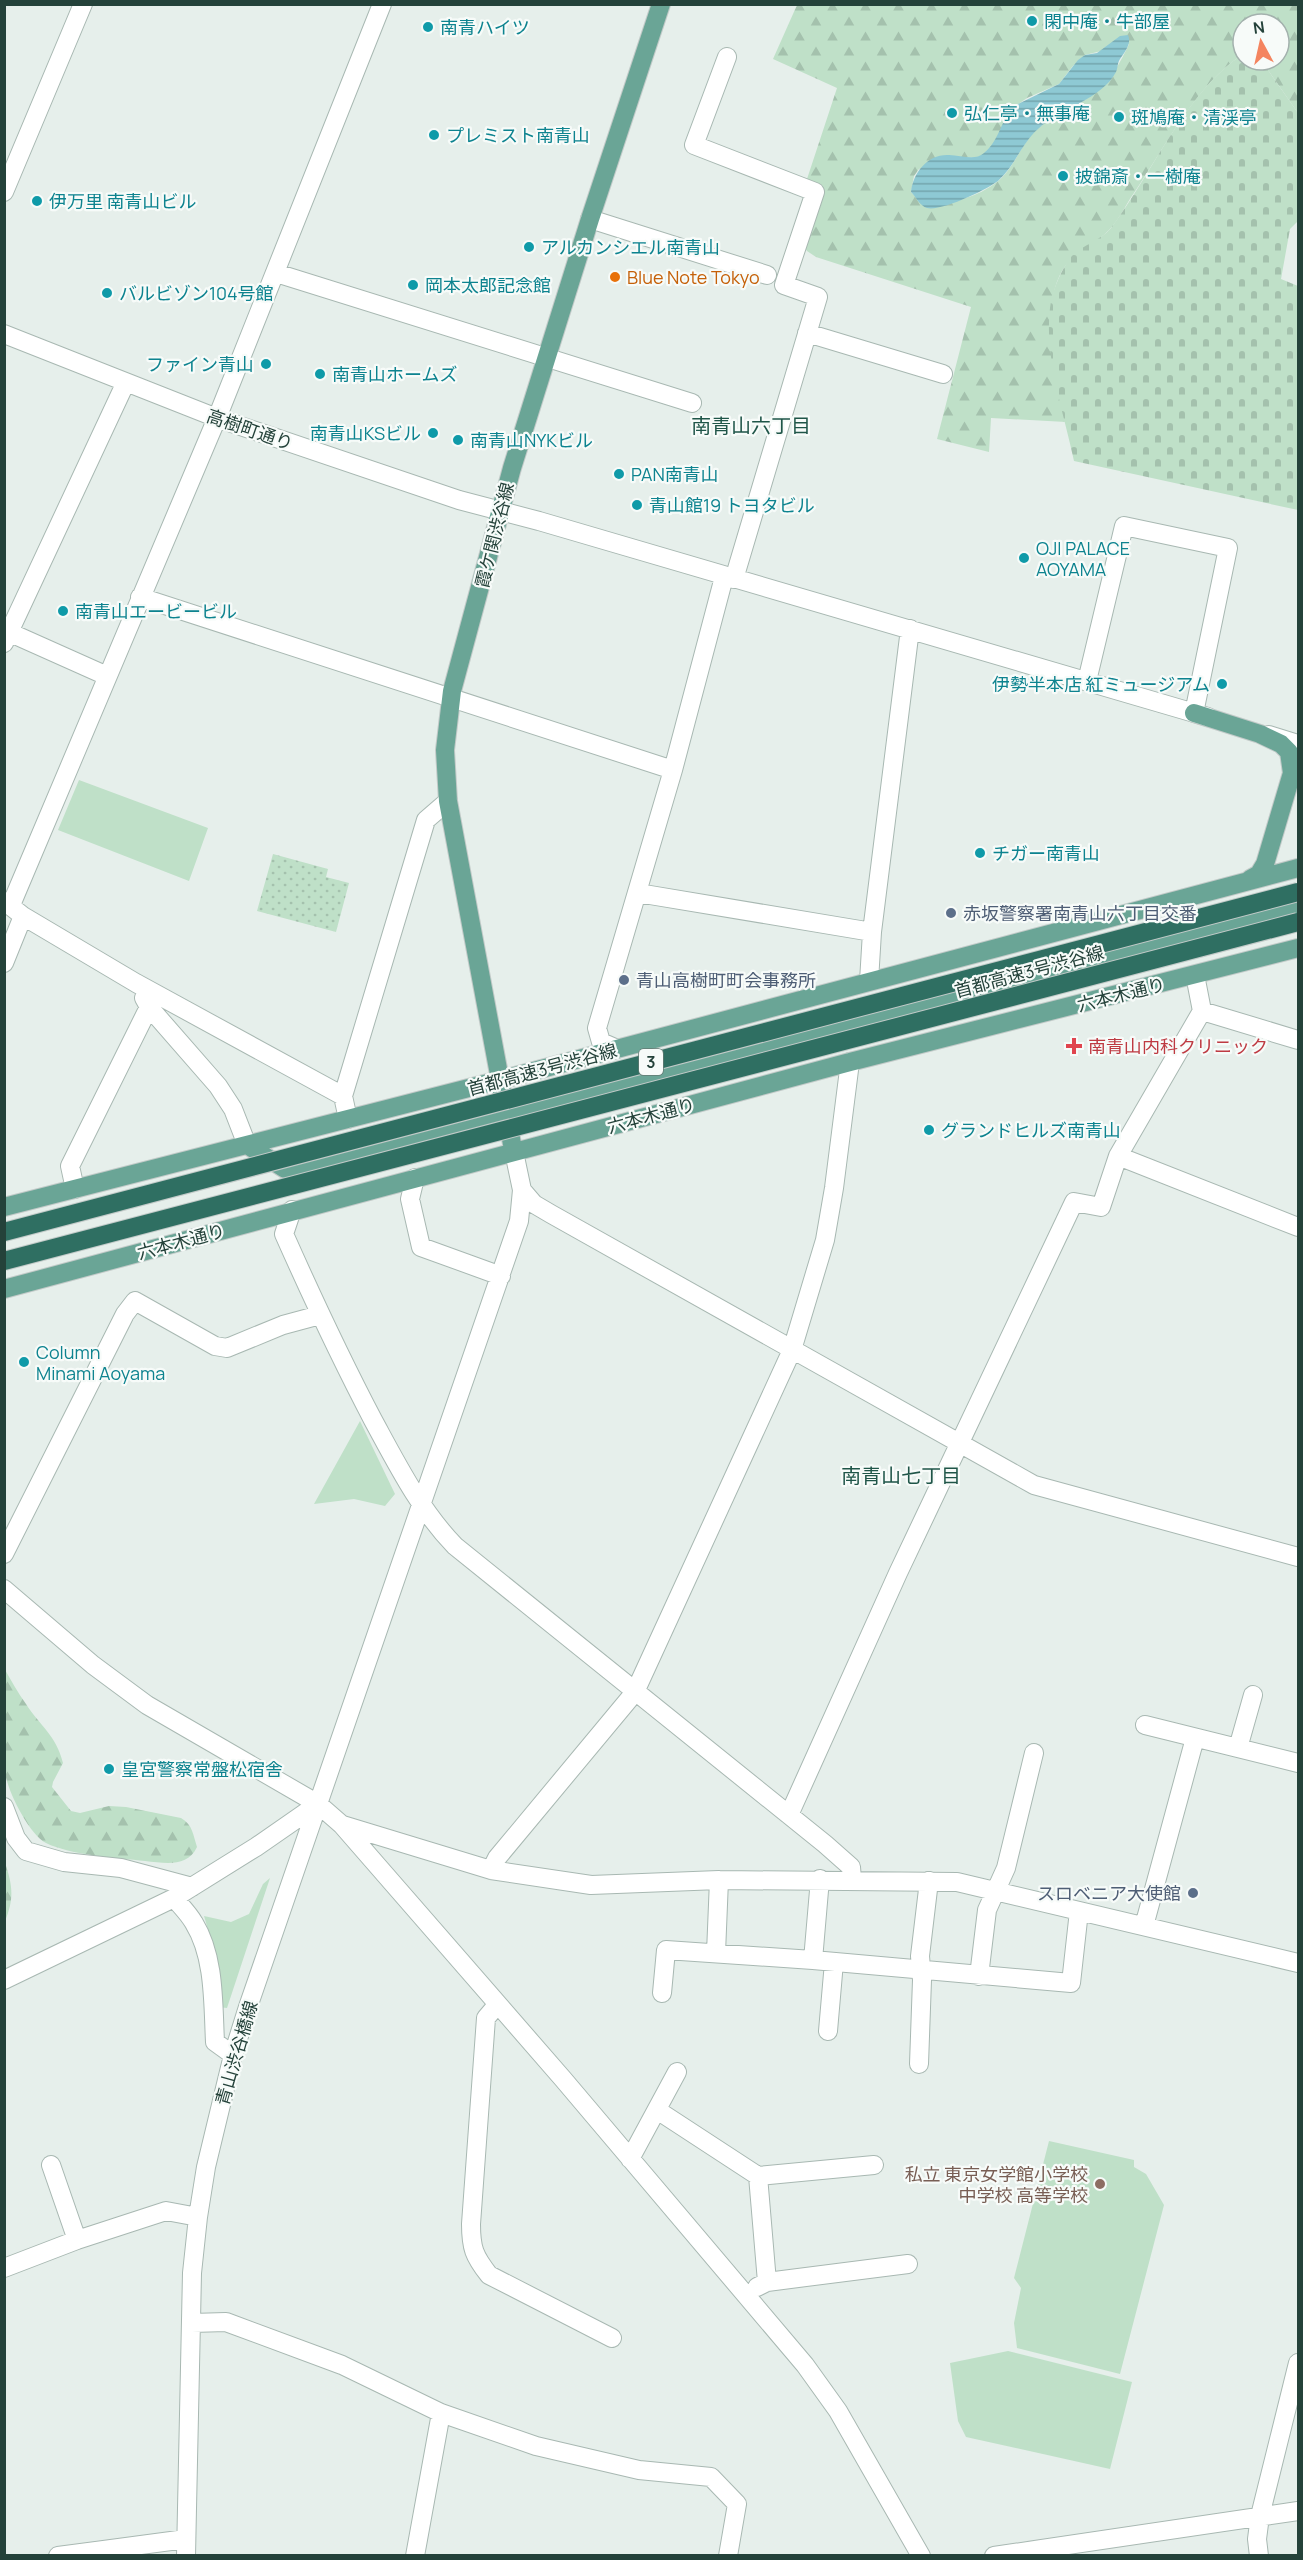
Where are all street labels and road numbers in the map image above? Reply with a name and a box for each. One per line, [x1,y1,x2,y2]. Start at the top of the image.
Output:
street label: 高樹町通り [204,403,296,455]
street label: 霞ケ関渋谷線 [469,480,519,590]
street label: 首都高速3号渋谷線 [952,939,1106,1003]
street label: 六本木通り [1074,971,1168,1017]
street label: 首都高速3号渋谷線 [465,1037,619,1101]
road number: 3 [639,1049,663,1075]
street label: 六本木通り [604,1092,698,1138]
street label: 六本木通り [134,1218,228,1264]
street label: 青山渋谷橋線 [210,1998,262,2108]

